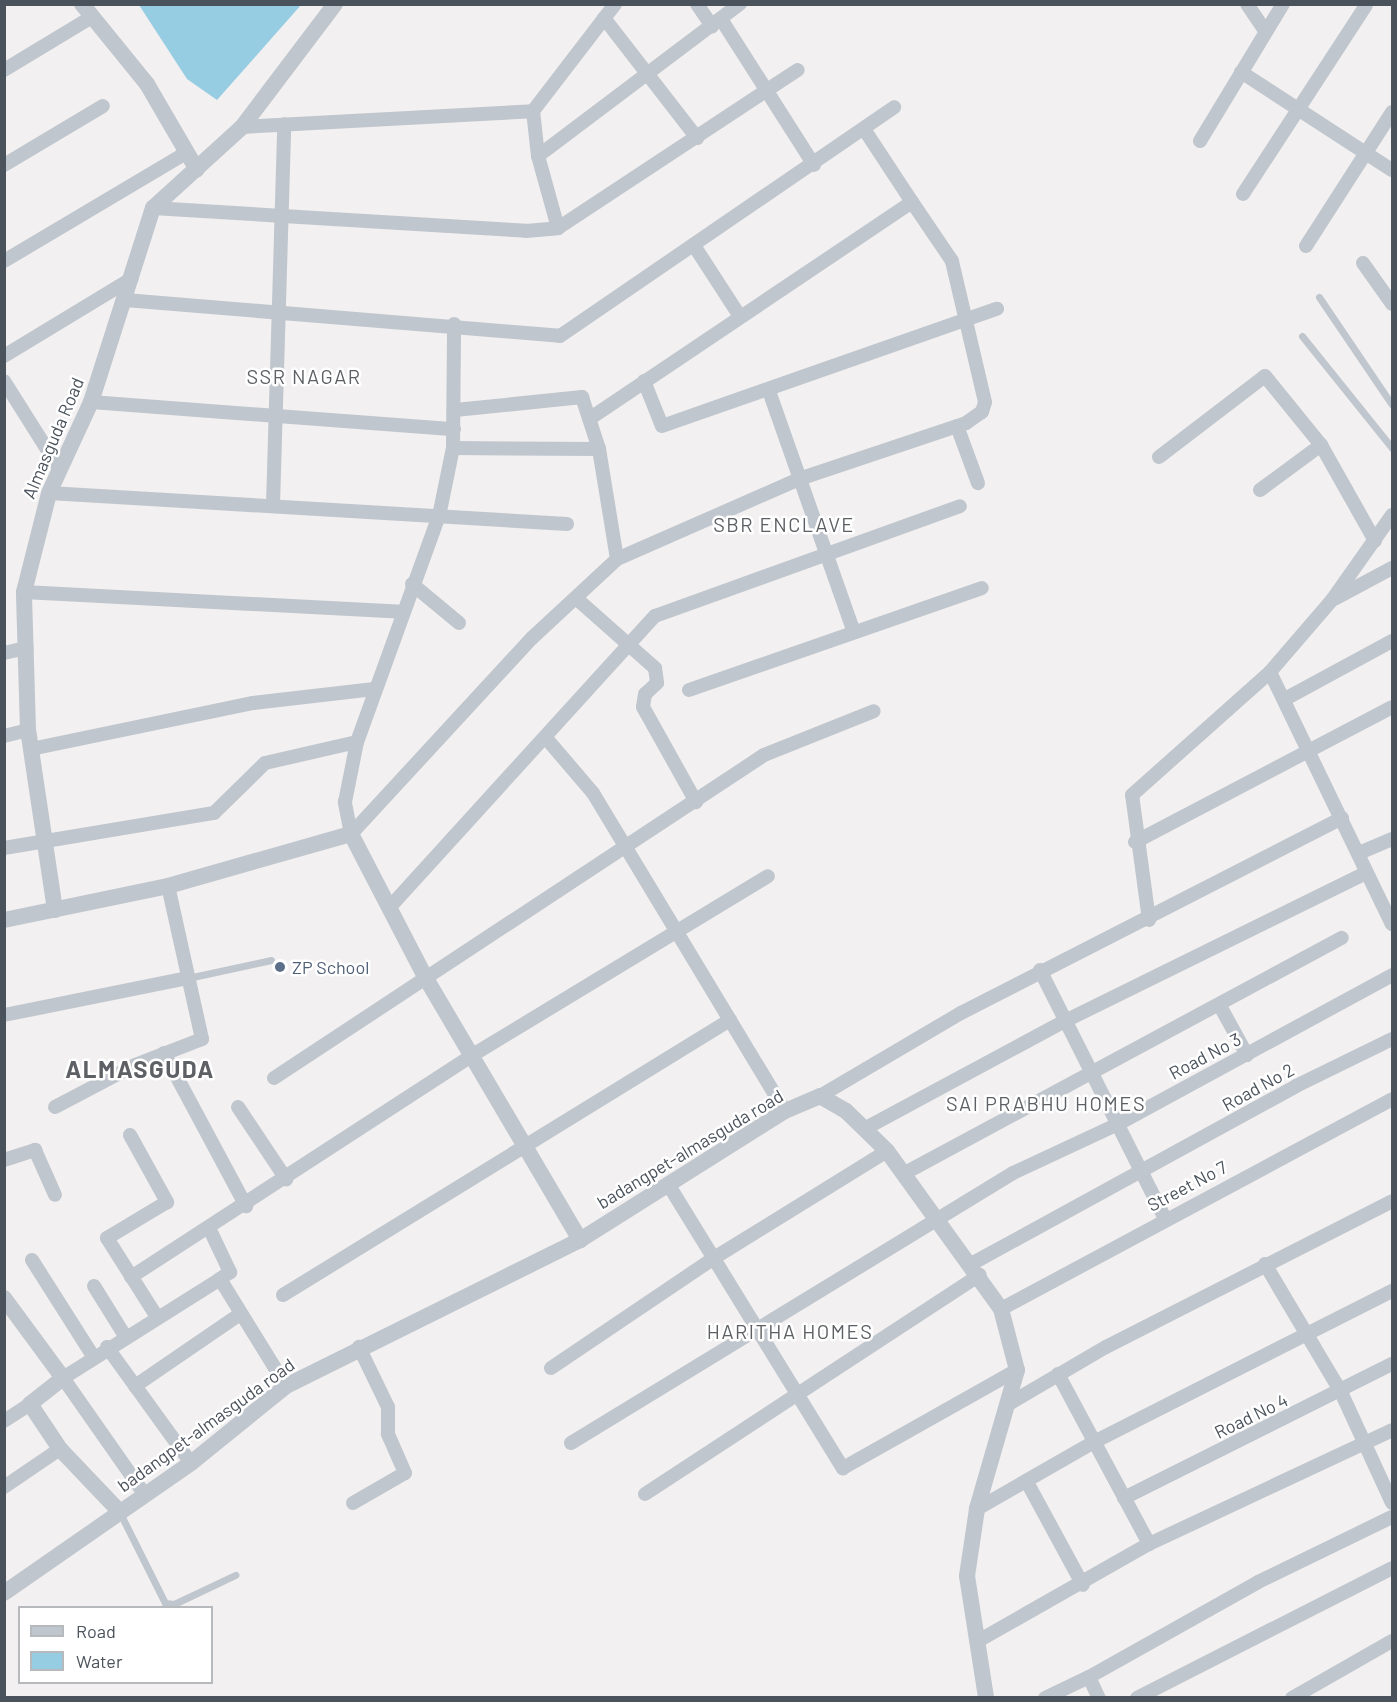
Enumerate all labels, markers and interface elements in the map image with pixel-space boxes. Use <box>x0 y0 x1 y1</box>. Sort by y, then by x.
district label: SSR NAGAR <box>246 364 362 388</box>
street label: Almasguda Road <box>18 374 88 502</box>
district label: SBR ENCLAVE <box>713 512 855 536</box>
place label: ZP School <box>292 956 369 978</box>
marker: ZP School <box>273 960 287 974</box>
street label: Road No 3 <box>1165 1028 1245 1084</box>
district label: ALMASGUDA <box>65 1055 215 1083</box>
street label: Road No 2 <box>1218 1058 1298 1116</box>
street label: badangpet-almasguda road <box>593 1085 787 1213</box>
district label: SAI PRABHU HOMES <box>946 1091 1146 1115</box>
street label: Street No 7 <box>1144 1156 1230 1216</box>
district label: HARITHA HOMES <box>707 1319 873 1343</box>
street label: badangpet-almasguda road <box>113 1354 299 1496</box>
street label: Road No 4 <box>1211 1389 1291 1443</box>
legend <box>18 1606 213 1684</box>
text: Road <box>76 1620 116 1642</box>
text: Water <box>76 1650 123 1672</box>

